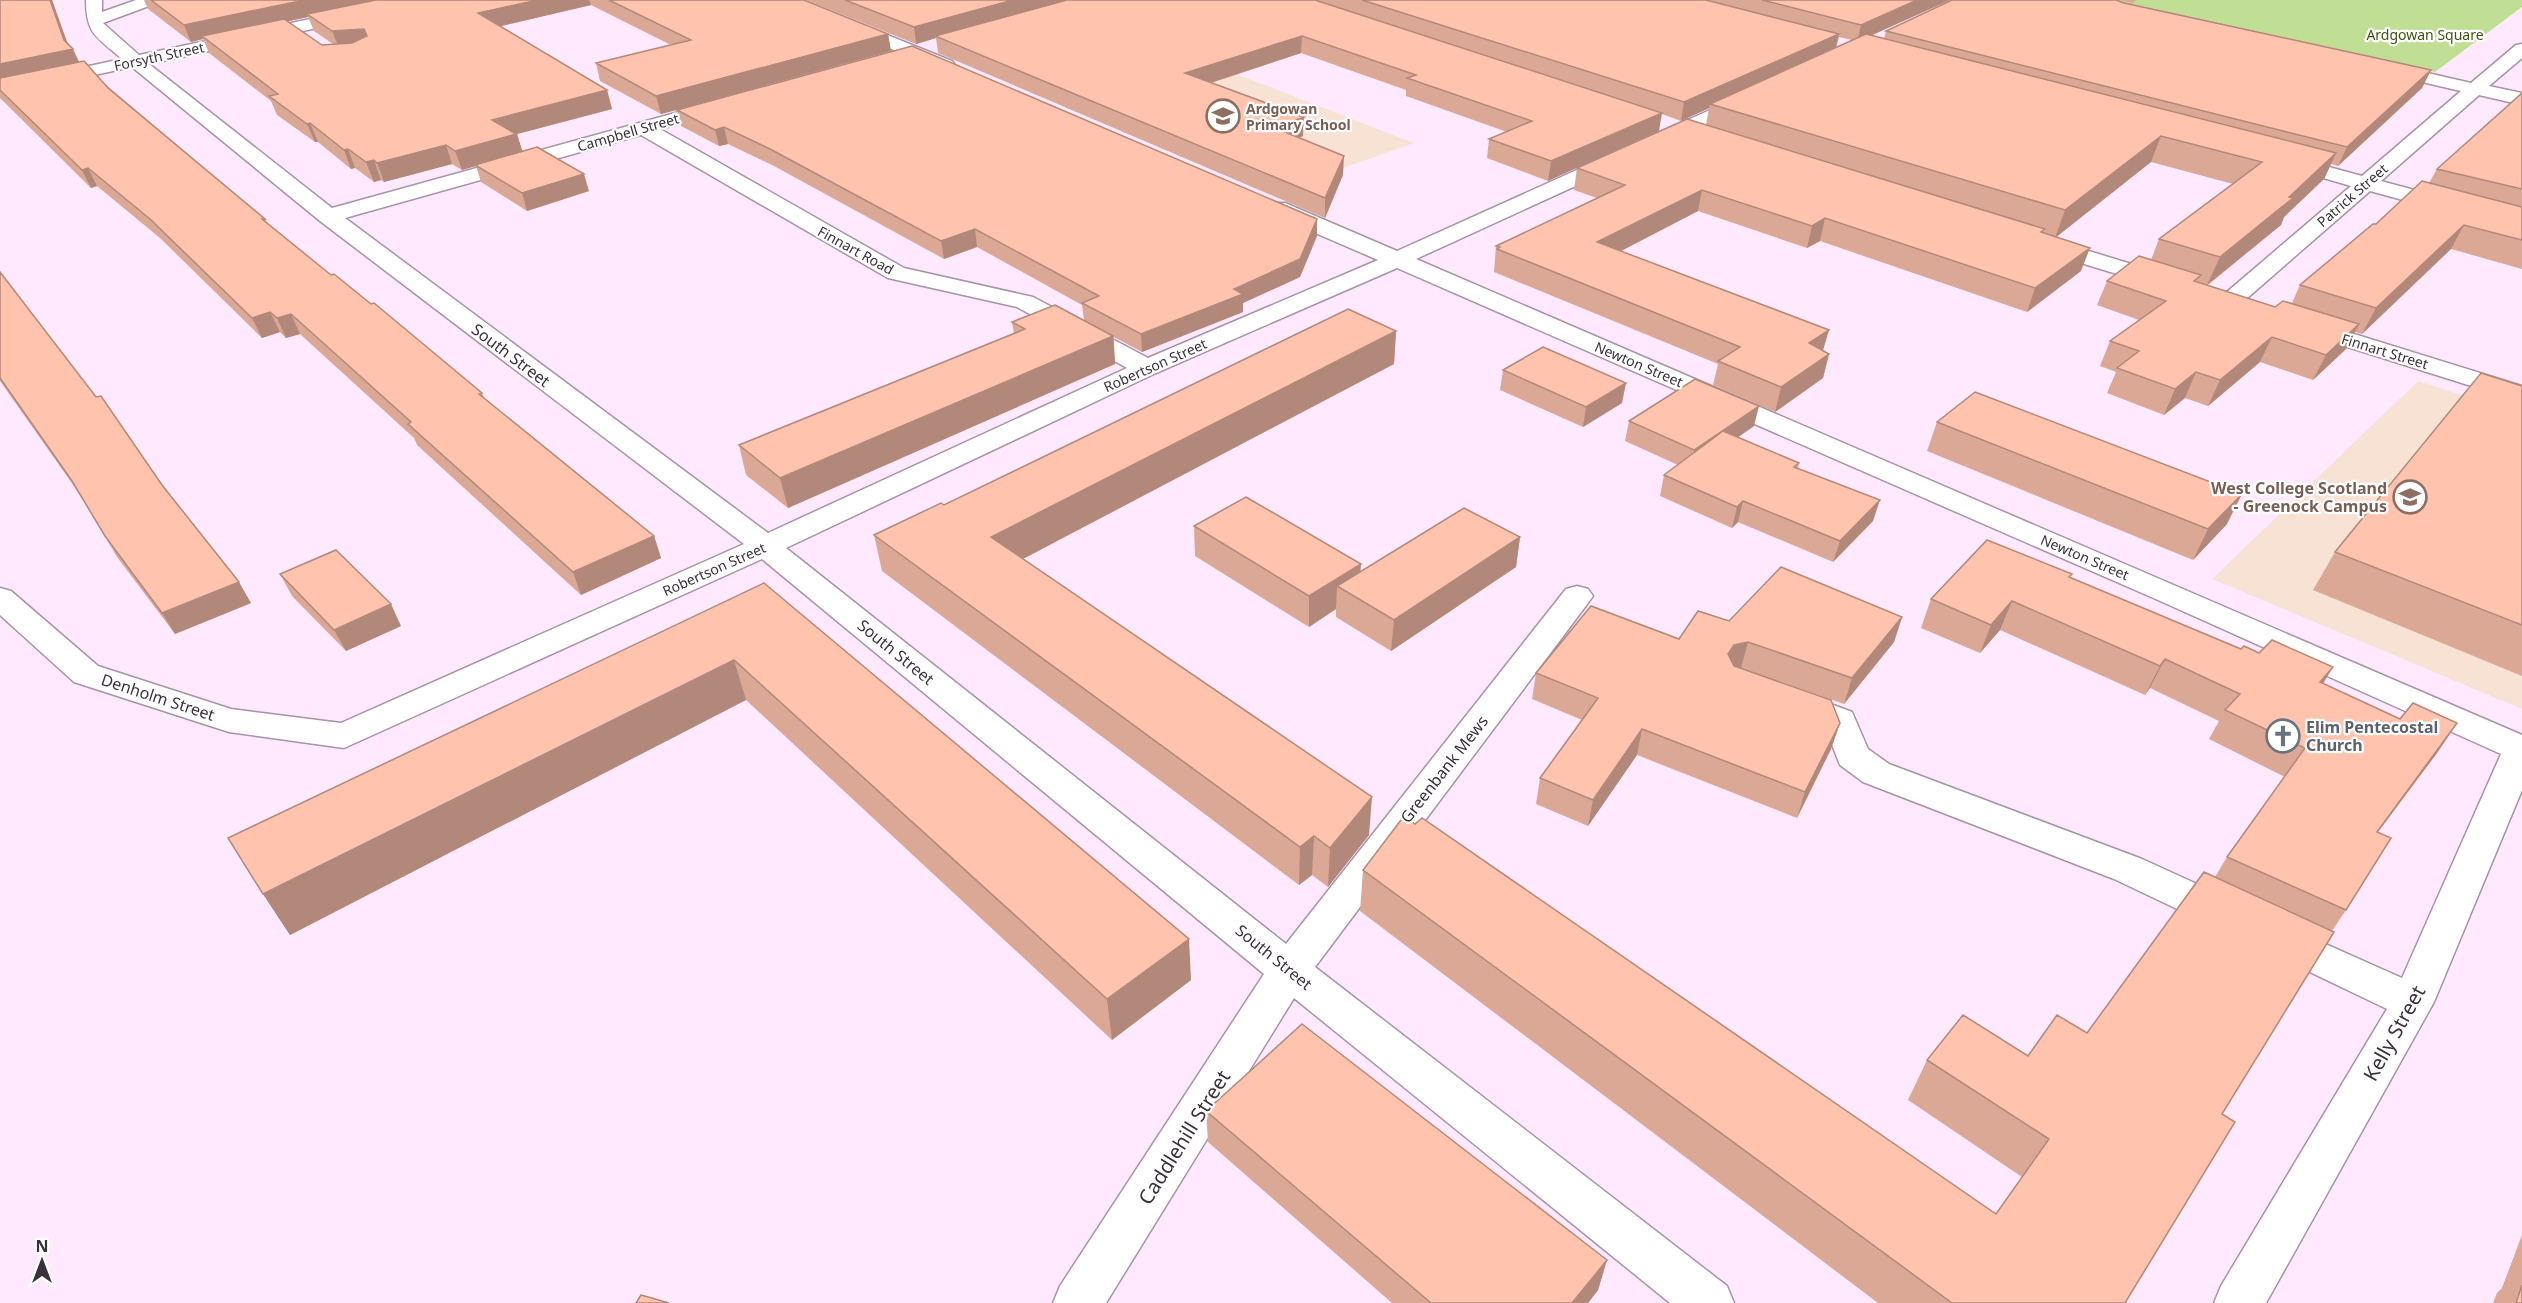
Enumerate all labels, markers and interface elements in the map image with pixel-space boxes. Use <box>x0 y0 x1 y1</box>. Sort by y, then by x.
park label: Ardgowan Square <box>2366 25 2484 44</box>
street label: Forsyth Street <box>112 37 206 75</box>
school or university icon: Ardgowan Primary School <box>1205 98 1241 134</box>
place label: Ardgowan Primary School <box>1246 99 1351 134</box>
street label: Campbell Street <box>575 108 681 156</box>
street label: Patrick Street <box>2313 159 2391 231</box>
street label: Finnart Road <box>815 221 897 279</box>
street label: South Street <box>467 318 555 392</box>
street label: Finnart Street <box>2339 329 2431 373</box>
street label: Robertson Street <box>1100 334 1210 396</box>
street label: Newton Street <box>1592 337 1686 391</box>
place label: West College Scotland - Greenock Campus <box>2211 477 2387 517</box>
school or university icon: West College Scotland - Greenock Campus <box>2392 479 2428 515</box>
street label: Newton Street <box>2038 530 2132 584</box>
street label: Robertson Street <box>659 538 769 600</box>
street label: South Street <box>853 614 939 690</box>
street label: Denholm Street <box>98 668 218 726</box>
street label: Greenbank Mews <box>1395 711 1493 827</box>
place label: Elim Pentecostal Church <box>2306 716 2438 756</box>
church icon: Elim Pentecostal Church <box>2265 718 2301 754</box>
street label: South Street <box>1231 919 1317 995</box>
street label: Kelly Street <box>2357 980 2431 1086</box>
street label: Caddlehill Street <box>1132 1065 1236 1209</box>
north arrow <box>12 1231 72 1291</box>
text: N <box>35 1235 49 1257</box>

